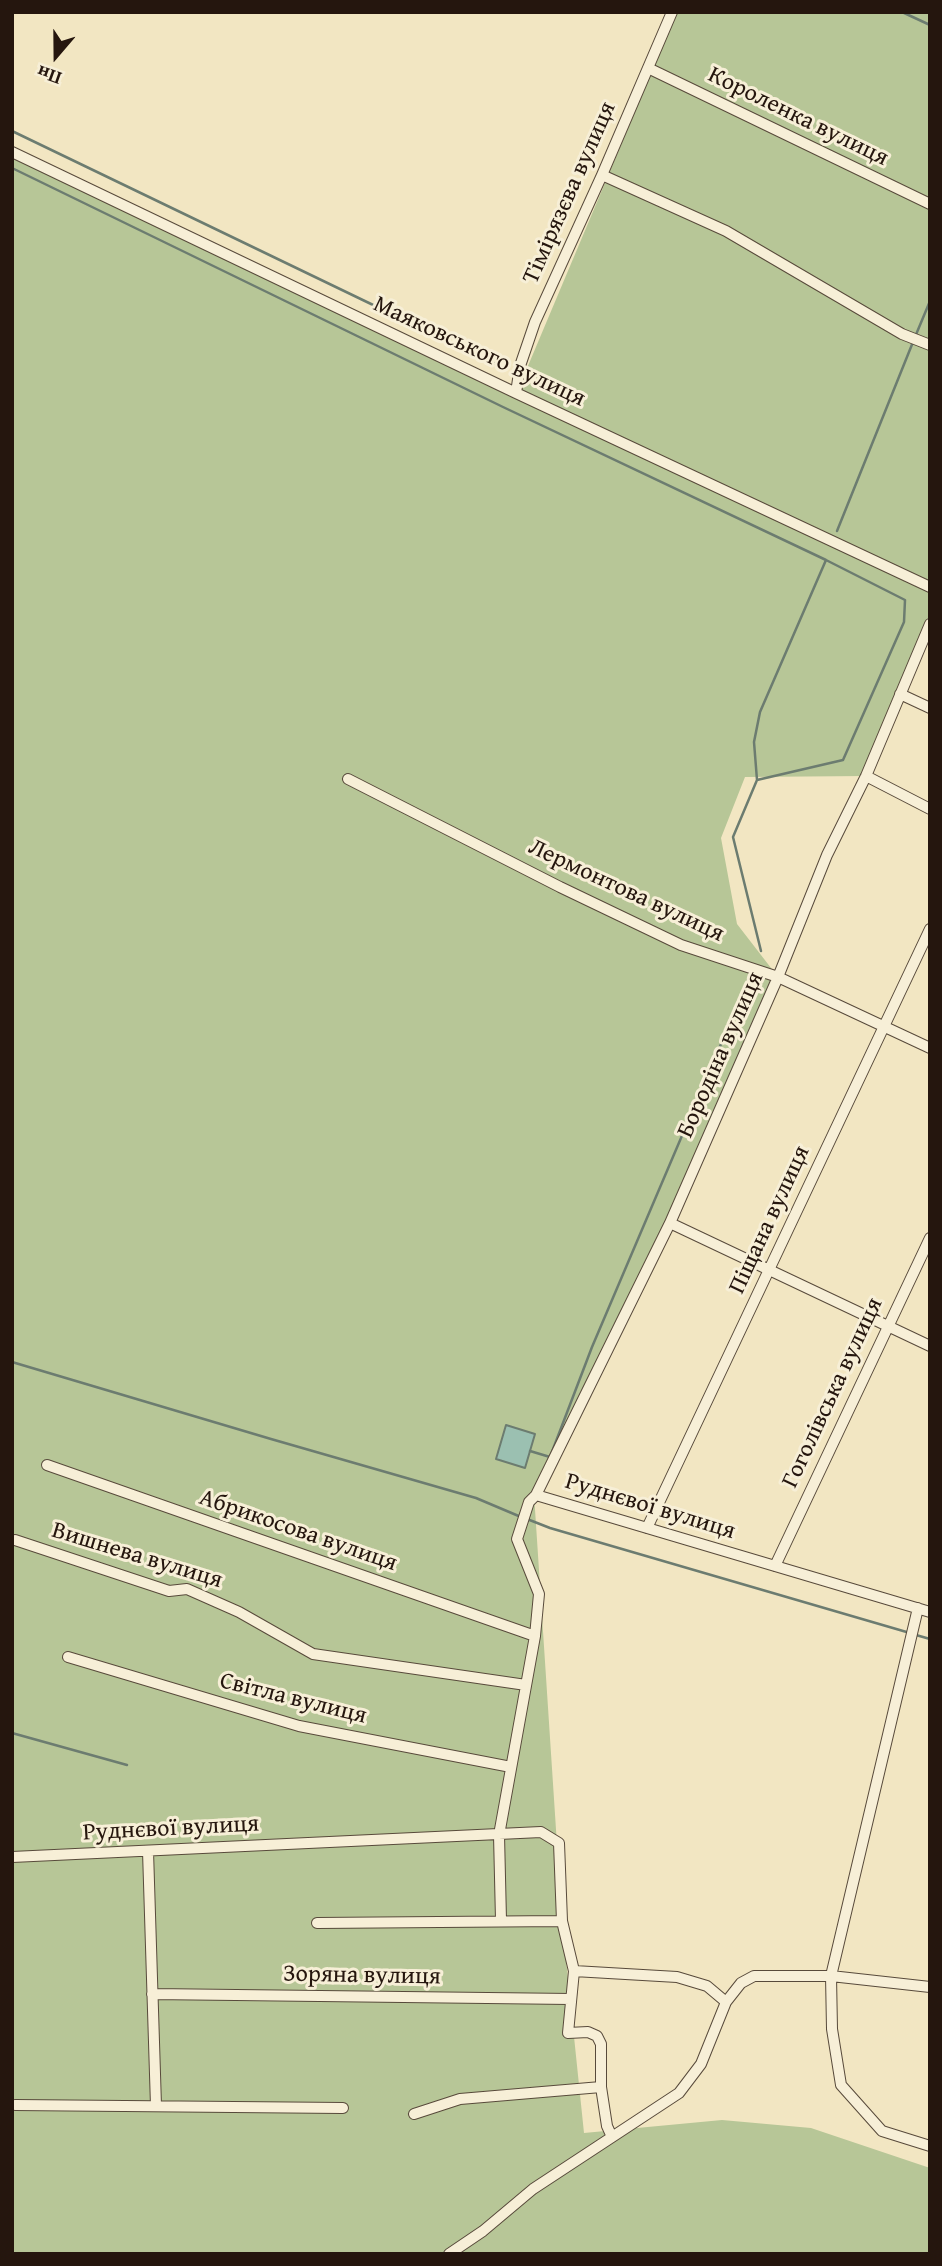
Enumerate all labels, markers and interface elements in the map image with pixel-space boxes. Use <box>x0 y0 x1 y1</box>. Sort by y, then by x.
north arrow <box>21 21 91 91</box>
text: Пн <box>33 58 65 93</box>
street label: Короленка вулиця <box>703 61 893 173</box>
street label: Тімірязєва вулиця <box>517 98 623 288</box>
street label: Маяковського вулиця <box>368 290 590 414</box>
street label: Лермонтова вулиця <box>524 833 728 949</box>
street label: Бородіна вулиця <box>672 968 770 1142</box>
street label: Піщана вулиця <box>723 1141 817 1299</box>
street label: Гоголівська вулиця <box>776 1293 890 1493</box>
street label: Руднєвої вулиця <box>561 1467 739 1547</box>
street label: Абрикосова вулиця <box>195 1484 401 1578</box>
street label: Вишнева вулиця <box>48 1516 226 1596</box>
street label: Світла вулиця <box>217 1667 369 1731</box>
street label: Руднєвої вулиця <box>82 1810 260 1848</box>
street label: Зоряна вулиця <box>283 1960 441 1992</box>

